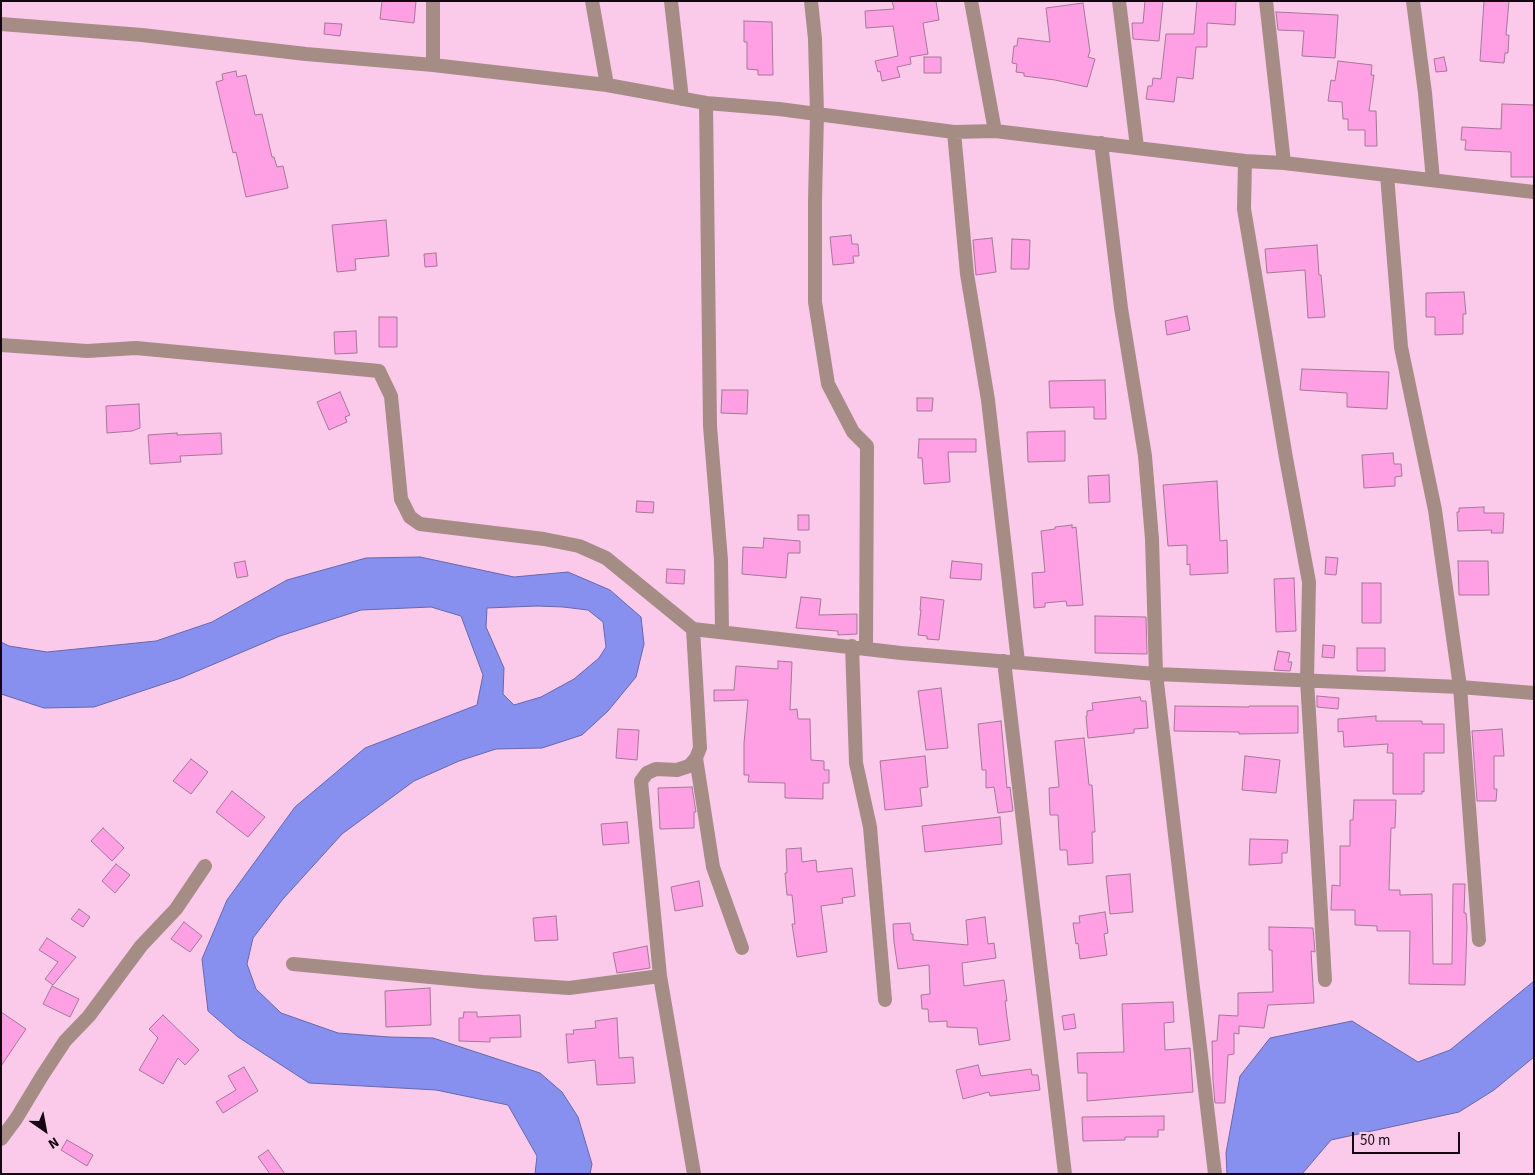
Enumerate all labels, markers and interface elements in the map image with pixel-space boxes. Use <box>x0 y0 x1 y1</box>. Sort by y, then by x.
north arrow <box>20 1105 70 1155</box>
scale bar <box>1355 1122 1462 1154</box>
text: 50 m <box>1360 1130 1390 1151</box>
text: N <box>44 1132 63 1154</box>

